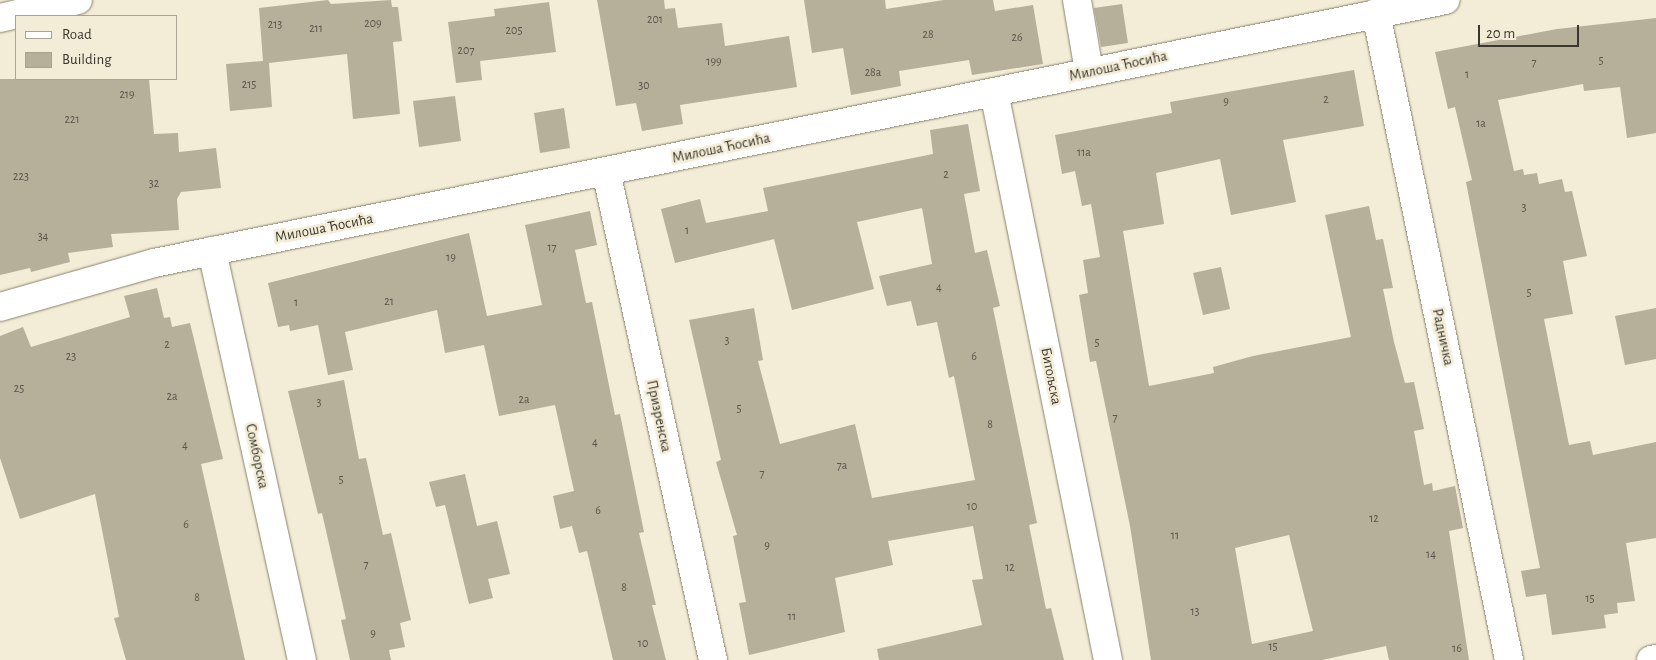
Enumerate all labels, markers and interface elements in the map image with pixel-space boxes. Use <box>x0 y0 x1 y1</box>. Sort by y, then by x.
house number: 201 <box>647 13 663 27</box>
legend <box>15 15 178 80</box>
scale bar <box>1481 15 1582 47</box>
house number: 209 <box>364 17 382 31</box>
house number: 213 <box>268 18 282 32</box>
house number: 211 <box>309 22 323 36</box>
house number: 205 <box>506 24 522 38</box>
text: 20 m <box>1486 26 1515 41</box>
text: Road <box>62 27 92 42</box>
house number: 28 <box>922 28 934 42</box>
house number: 26 <box>1011 31 1023 45</box>
house number: 207 <box>458 44 474 58</box>
street label: Милоша Ћосића <box>1067 47 1169 85</box>
text: Building <box>62 52 112 67</box>
house number: 5 <box>1598 54 1604 68</box>
house number: 199 <box>706 55 722 69</box>
house number: 7 <box>1531 56 1537 70</box>
house number: 28a <box>865 66 881 80</box>
house number: 1 <box>1465 68 1469 82</box>
house number: 215 <box>242 78 256 92</box>
house number: 30 <box>638 79 650 93</box>
house number: 219 <box>119 88 135 102</box>
house number: 2 <box>1323 93 1329 107</box>
house number: 9 <box>1223 95 1229 109</box>
house number: 221 <box>64 113 80 127</box>
house number: 1a <box>1476 117 1486 131</box>
street label: Милоша Ћосића <box>670 129 772 167</box>
house number: 11a <box>1077 146 1091 160</box>
house number: 2 <box>943 168 949 182</box>
house number: 223 <box>13 170 29 184</box>
house number: 32 <box>149 177 159 191</box>
house number: 3 <box>1522 201 1526 215</box>
street label: Милоша Ћосића <box>273 210 375 246</box>
house number: 1 <box>685 224 689 238</box>
house number: 34 <box>38 230 48 244</box>
house number: 17 <box>547 241 557 255</box>
house number: 19 <box>446 251 456 265</box>
house number: 4 <box>936 281 942 295</box>
house number: 5 <box>1526 286 1532 300</box>
house number: 21 <box>384 295 394 309</box>
house number: 1 <box>294 296 298 310</box>
street label: Радничка <box>1428 307 1458 367</box>
house number: 3 <box>725 334 729 348</box>
house number: 5 <box>1094 336 1100 350</box>
house number: 2 <box>164 338 170 352</box>
street label: Битољска <box>1037 346 1065 406</box>
house number: 23 <box>66 350 76 364</box>
house number: 6 <box>971 350 977 364</box>
street label: Призренска <box>643 378 675 454</box>
house number: 25 <box>14 382 24 396</box>
house number: 2a <box>166 390 178 404</box>
house number: 2a <box>518 393 530 407</box>
house number: 3 <box>317 396 321 410</box>
house number: 5 <box>736 402 742 416</box>
house number: 7 <box>1112 411 1118 425</box>
house number: 8 <box>987 418 993 432</box>
street label: Сомборска <box>241 422 273 490</box>
house number: 4 <box>592 436 598 450</box>
house number: 4 <box>182 439 188 453</box>
house number: 7a <box>837 459 847 473</box>
house number: 7 <box>759 467 765 481</box>
house number: 5 <box>338 473 344 487</box>
house number: 10 <box>967 500 977 514</box>
house number: 6 <box>595 504 601 518</box>
house number: 12 <box>1369 512 1379 526</box>
house number: 6 <box>183 518 189 532</box>
house number: 11 <box>1171 529 1179 543</box>
house number: 9 <box>764 539 770 553</box>
house number: 14 <box>1426 548 1436 562</box>
house number: 7 <box>363 558 369 572</box>
house number: 12 <box>1005 561 1015 575</box>
house number: 8 <box>621 581 627 595</box>
house number: 8 <box>194 591 200 605</box>
house number: 15 <box>1585 592 1595 606</box>
house number: 13 <box>1190 605 1200 619</box>
house number: 11 <box>788 610 796 624</box>
house number: 9 <box>370 627 376 641</box>
house number: 10 <box>638 637 648 651</box>
house number: 15 <box>1268 640 1278 654</box>
house number: 16 <box>1452 642 1462 656</box>

